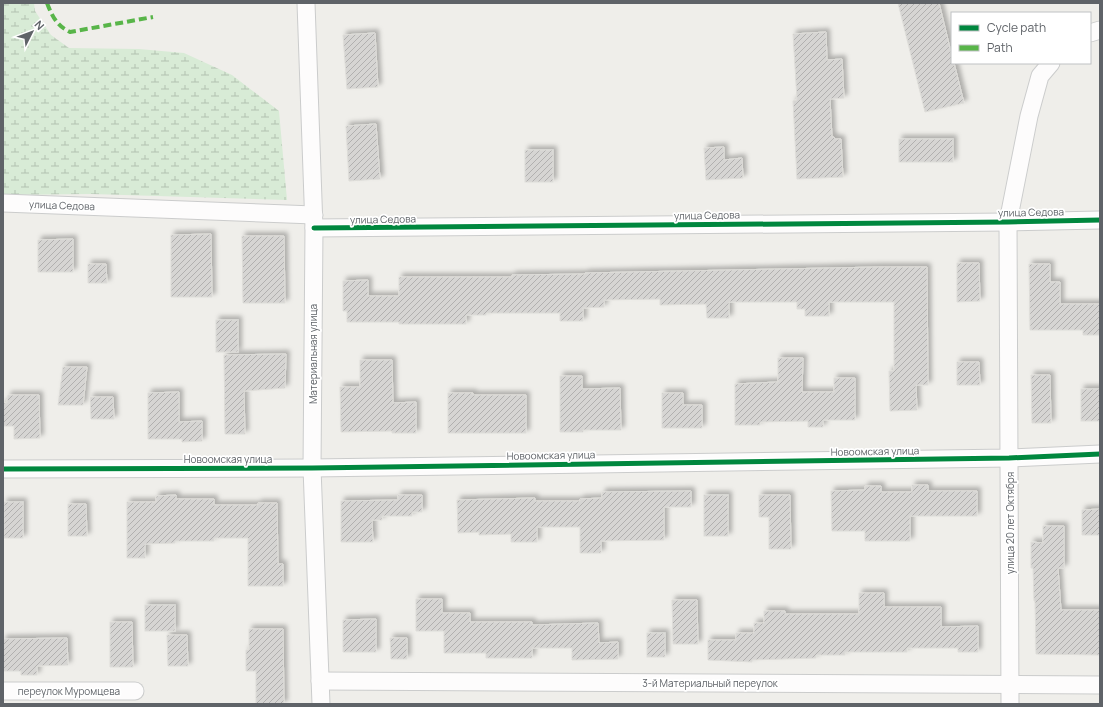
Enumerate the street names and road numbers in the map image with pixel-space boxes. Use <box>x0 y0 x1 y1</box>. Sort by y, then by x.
street label: улица Седова <box>29 197 95 213</box>
street label: улица Седова <box>998 204 1064 220</box>
street label: улица Седова <box>674 207 740 223</box>
street label: улица Седова <box>350 211 416 227</box>
street label: Материальная улица <box>306 304 320 404</box>
street label: Новоомская улица <box>831 443 919 459</box>
street label: Новоомская улица <box>507 447 595 463</box>
street label: Новоомская улица <box>184 452 272 466</box>
street label: улица 20 лет Октября <box>1003 472 1017 574</box>
street label: 3-й Материальный переулок <box>642 676 779 690</box>
street label: переулок Муромцева <box>18 684 120 698</box>

